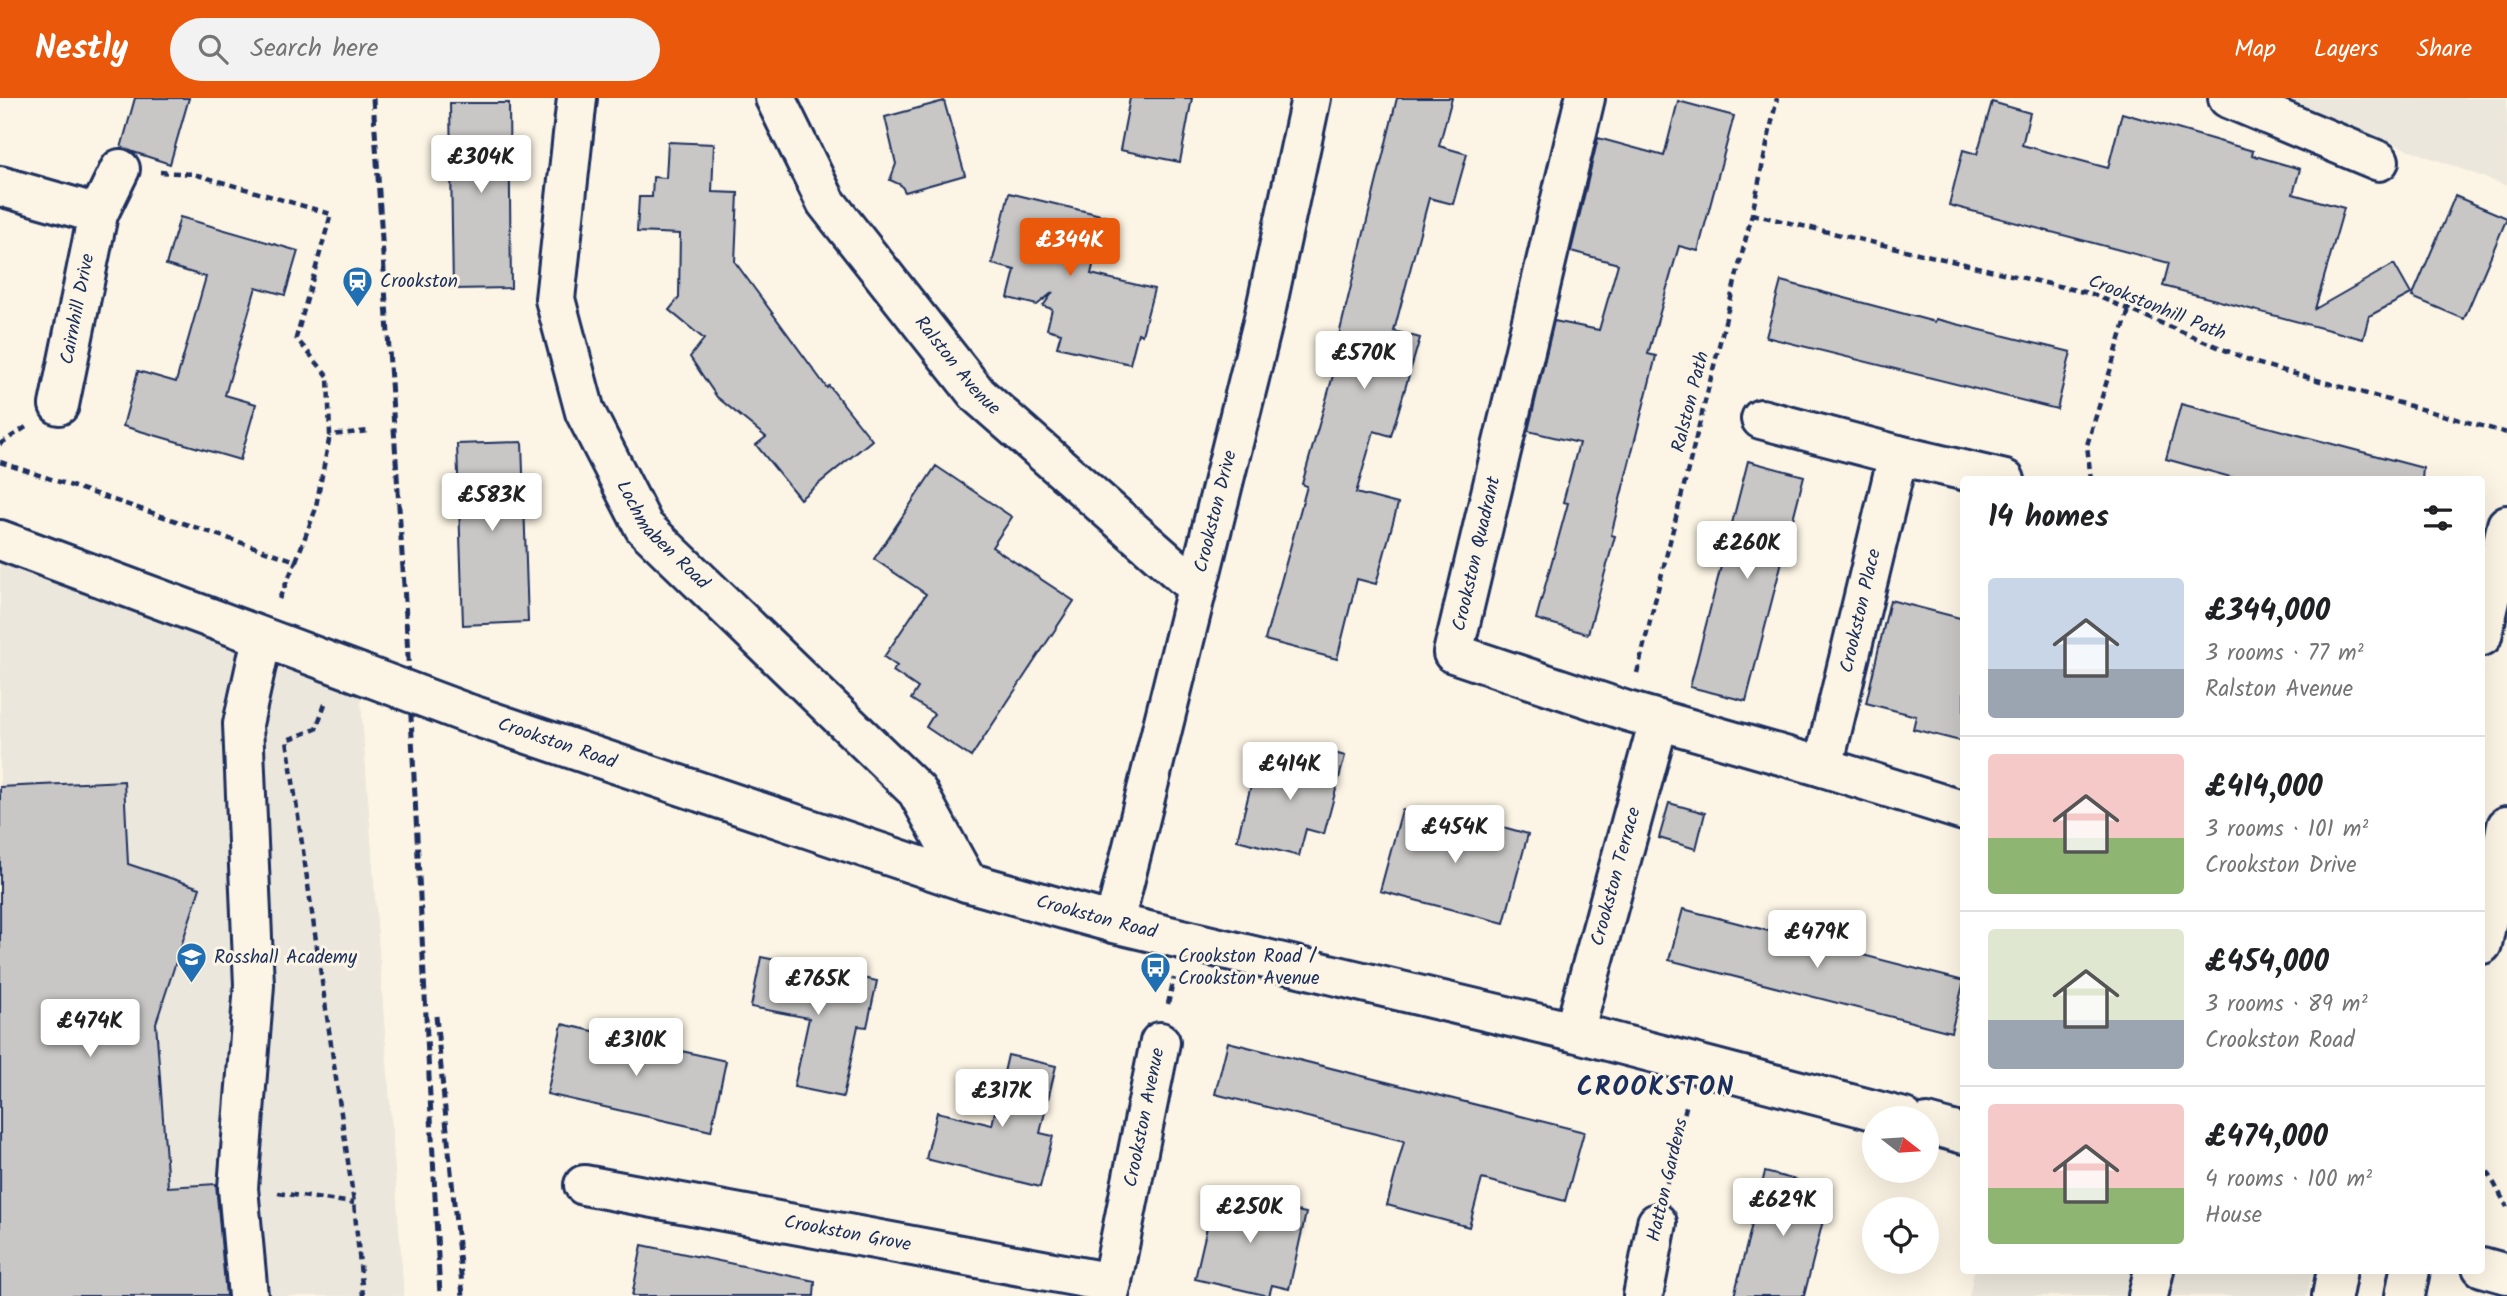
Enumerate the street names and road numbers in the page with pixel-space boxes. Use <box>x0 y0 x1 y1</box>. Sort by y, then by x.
street label: Cairnhill Drive <box>53 250 104 367</box>
street label: Crookstonhill Path <box>2084 267 2230 349</box>
street label: Ralston Avenue <box>906 310 1008 424</box>
street label: Ralston Path <box>1664 348 1718 456</box>
street label: Crookston Drive <box>1186 447 1246 576</box>
street label: Crookston Quadrant <box>1445 473 1510 634</box>
street label: Lochmaben Road <box>608 475 716 598</box>
street label: Crookston Place <box>1832 546 1890 676</box>
street label: Crookston Road <box>494 710 621 778</box>
street label: Crookston Terrace <box>1583 803 1650 950</box>
street label: Crookston Road <box>1033 887 1160 948</box>
street label: Crookston Avenue <box>1116 1045 1174 1190</box>
street label: Hatton Gardens <box>1639 1115 1697 1245</box>
street label: Crookston Grove <box>781 1207 914 1260</box>

